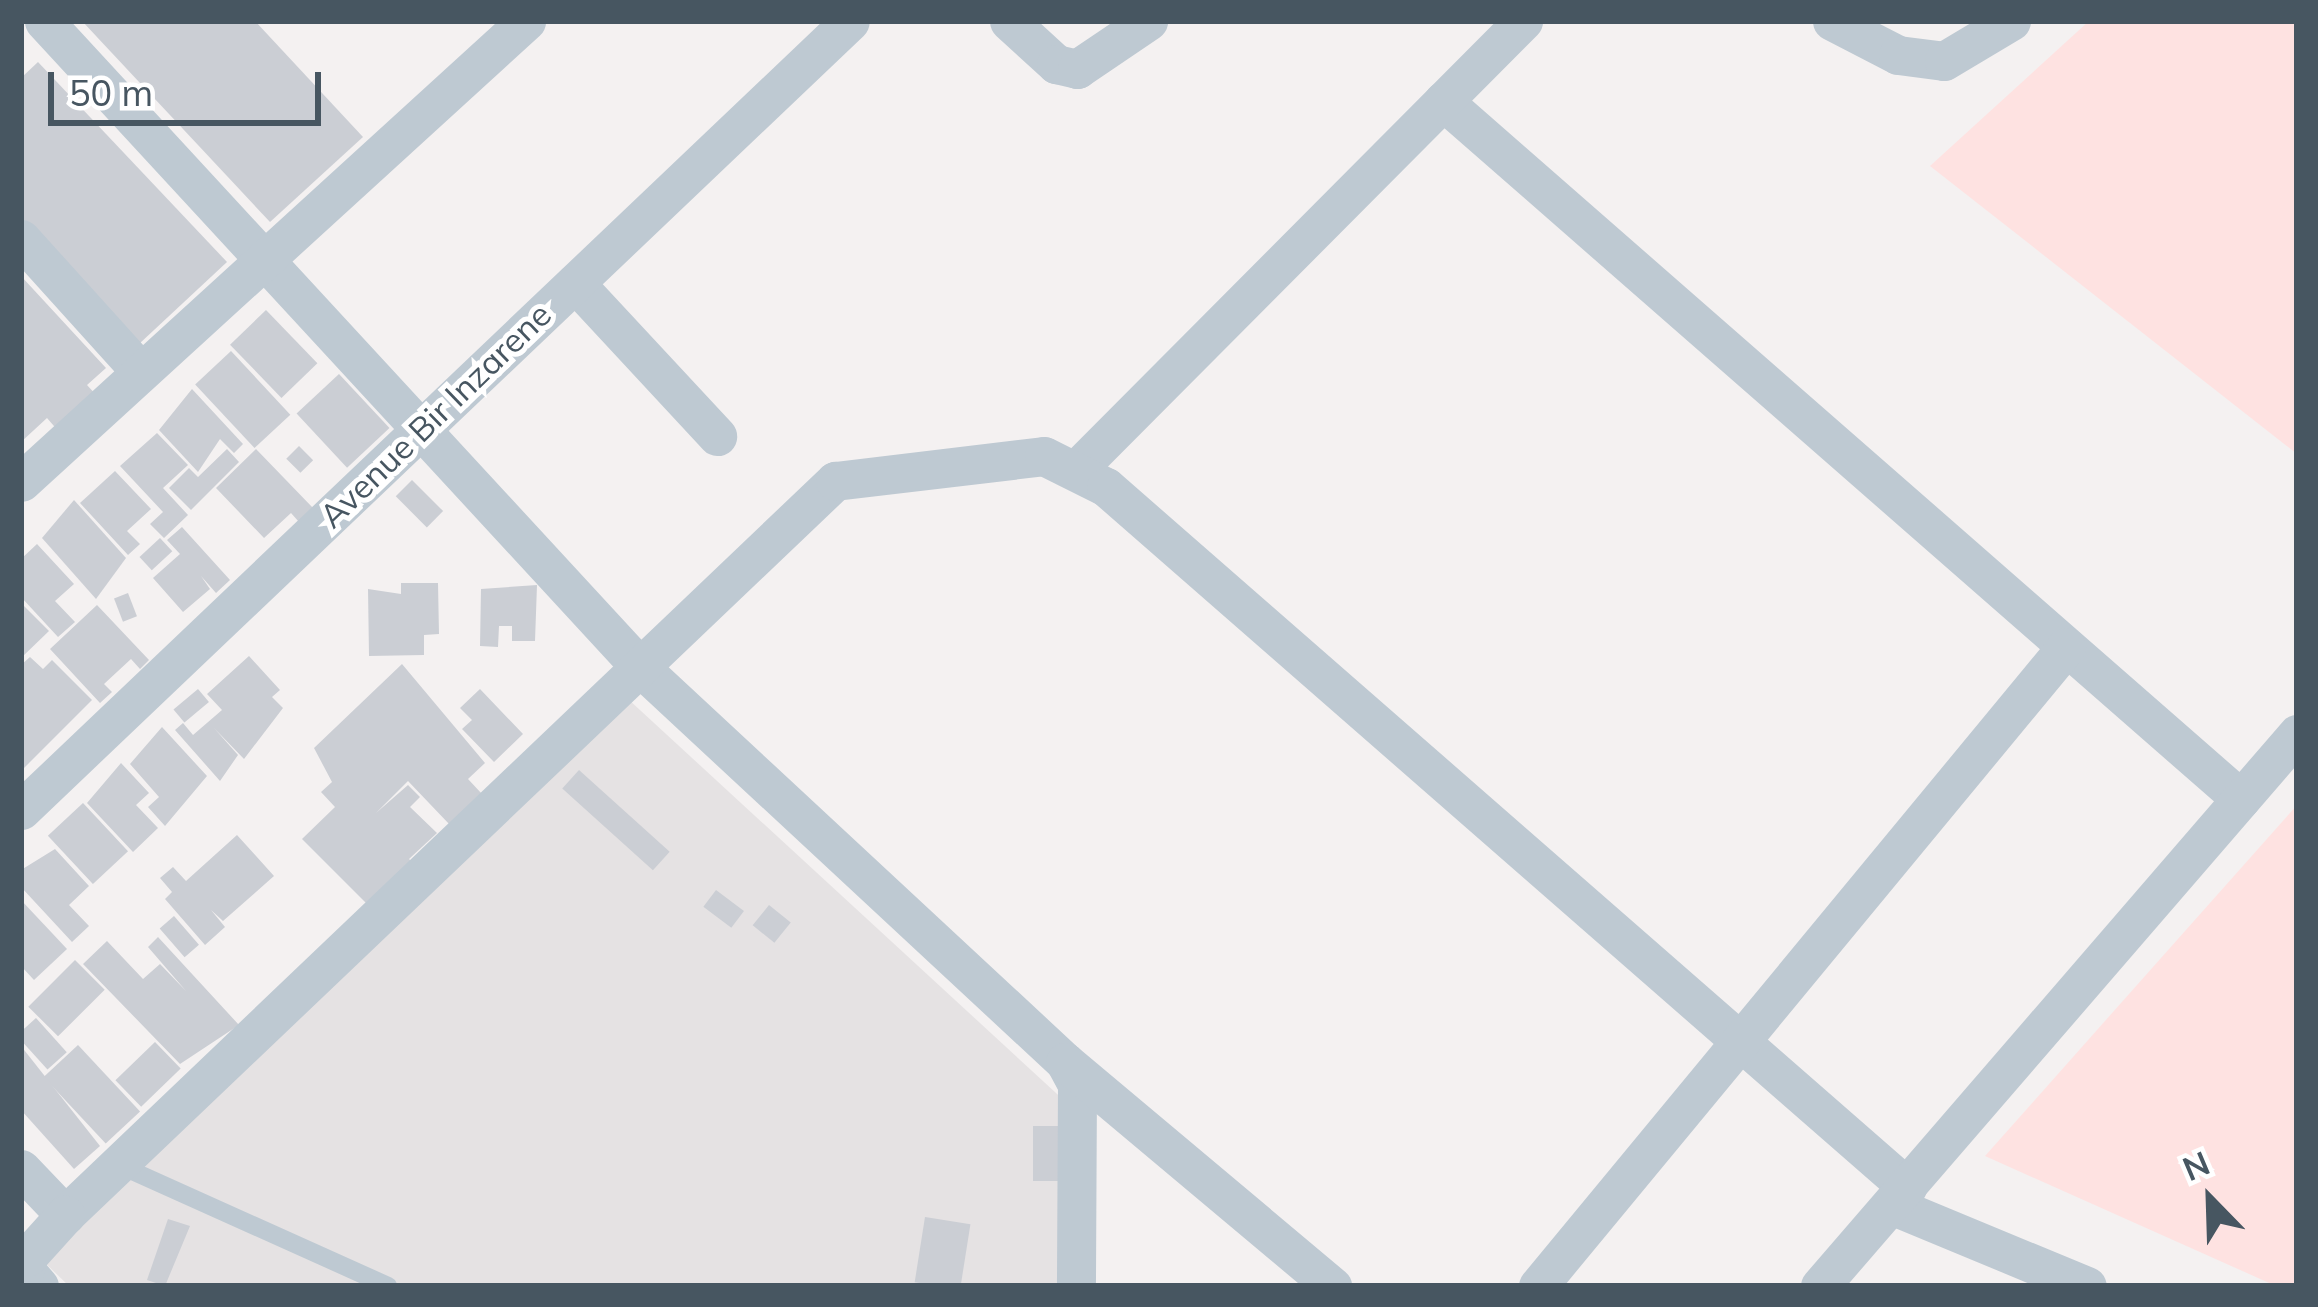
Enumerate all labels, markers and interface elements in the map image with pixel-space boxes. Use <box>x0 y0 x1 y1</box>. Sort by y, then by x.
scale bar <box>54 48 327 122</box>
text: 50 m <box>69 70 153 115</box>
street label: Avenue Bir Inzarene <box>311 294 559 536</box>
north arrow <box>2150 1139 2270 1259</box>
text: N <box>2176 1142 2215 1189</box>

